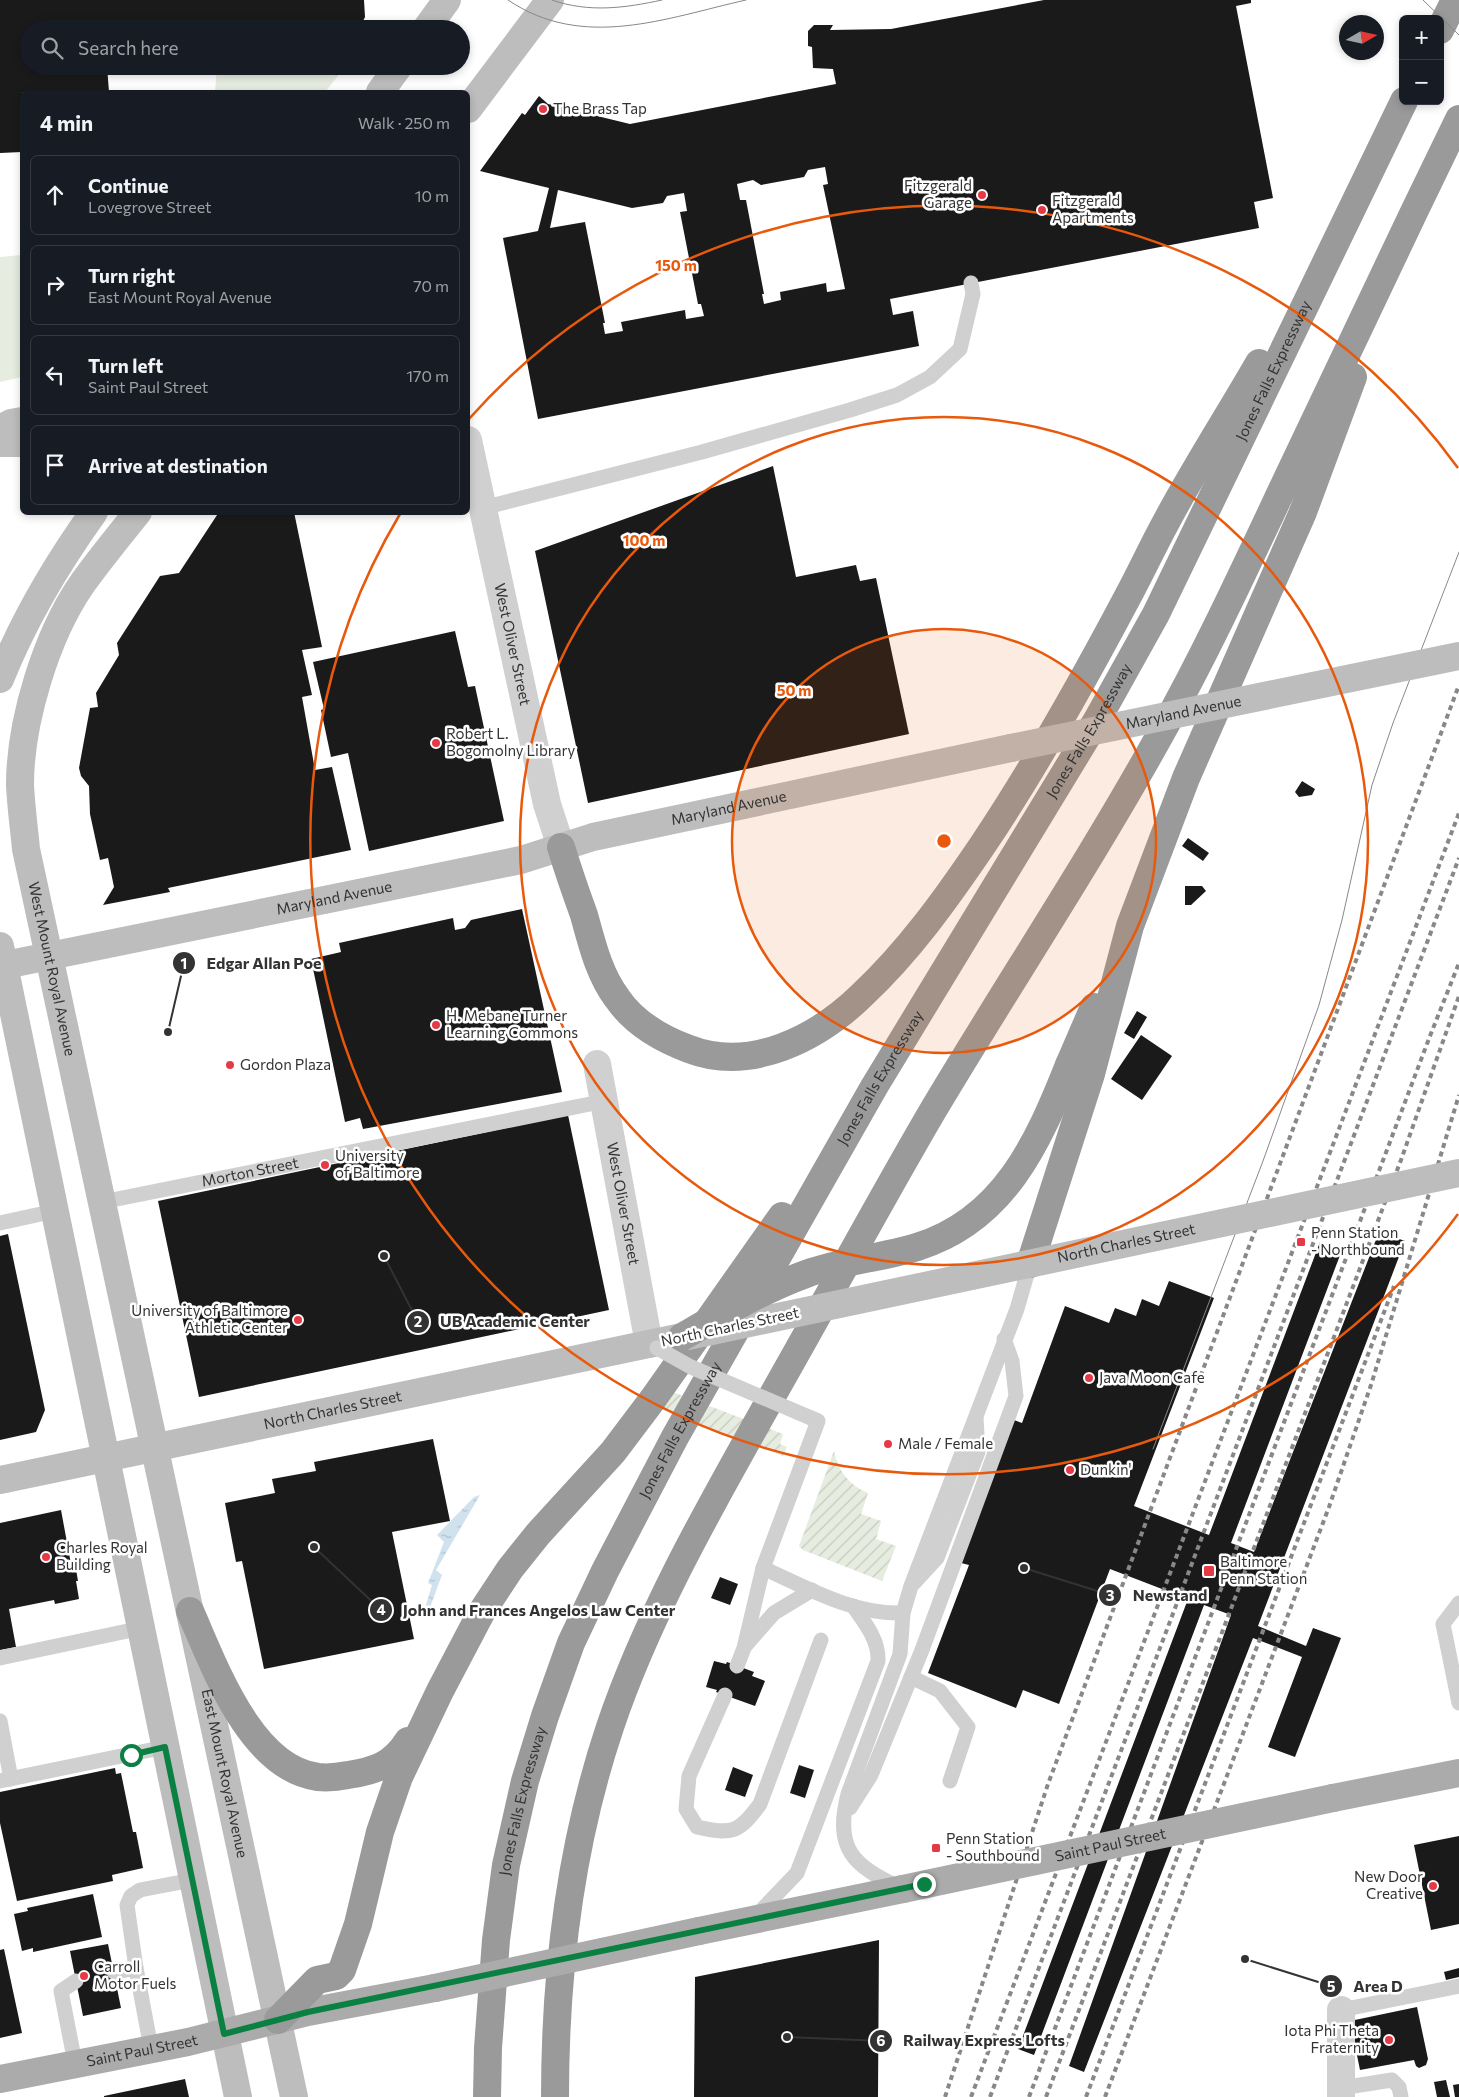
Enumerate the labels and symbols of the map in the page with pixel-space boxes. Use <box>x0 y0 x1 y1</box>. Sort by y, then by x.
north arrow <box>1339 15 1384 60</box>
place label: The Brass Tap <box>553 99 647 117</box>
marker: The Brass Tap <box>537 103 549 115</box>
place label: Fitzgerald Garage <box>904 176 972 211</box>
marker: Fitzgerald Garage <box>976 189 988 201</box>
place label: Fitzgerald Apartments <box>1052 191 1134 226</box>
marker: Fitzgerald Apartments <box>1036 204 1048 216</box>
text: 150 m <box>655 256 697 274</box>
street label: Jones Falls Expressway <box>1231 297 1314 443</box>
text: 100 m <box>623 531 665 549</box>
street label: West Oliver Street <box>491 581 535 707</box>
street label: Jones Falls Expressway <box>1042 660 1135 801</box>
text: 50 m <box>777 681 811 699</box>
street label: Maryland Avenue <box>1124 691 1243 732</box>
place label: Robert L. Bogomolny Library <box>446 724 576 759</box>
marker: Robert L. Bogomolny Library <box>430 737 442 749</box>
street label: Maryland Avenue <box>669 786 788 828</box>
centre of rings <box>935 832 953 850</box>
street label: Maryland Avenue <box>274 876 394 918</box>
street label: West Mount Royal Avenue <box>25 880 80 1058</box>
callout: Edgar Allan Poe <box>171 948 331 979</box>
text: Edgar Allan Poe <box>207 953 321 972</box>
text: 1 <box>181 954 187 972</box>
place label: H. Mebane Turner Learning Commons <box>446 1006 578 1041</box>
street label: Jones Falls Expressway <box>833 1007 926 1148</box>
marker: H. Mebane Turner Learning Commons <box>430 1019 442 1031</box>
place label: Gordon Plaza <box>240 1055 331 1073</box>
marker: Gordon Plaza <box>224 1059 236 1071</box>
street label: West Oliver Street <box>604 1141 644 1266</box>
place label: University of Baltimore <box>335 1146 420 1181</box>
street label: Morton Street <box>200 1153 300 1190</box>
marker: University of Baltimore <box>319 1159 331 1171</box>
street label: North Charles Street <box>1055 1219 1197 1266</box>
place label: Penn Station - Northbound <box>1311 1223 1405 1258</box>
marker: Penn Station - Northbound <box>1295 1236 1307 1248</box>
place label: University of Baltimore Athletic Center <box>131 1301 288 1336</box>
street label: North Charles Street <box>659 1303 800 1349</box>
callout: UB Academic Center <box>405 1306 600 1337</box>
text: UB Academic Center <box>440 1311 590 1330</box>
text: 2 <box>414 1312 422 1330</box>
marker: University of Baltimore Athletic Center <box>292 1314 304 1326</box>
street label: Jones Falls Expressway <box>635 1358 724 1501</box>
place label: Java Moon Cafe <box>1099 1368 1205 1386</box>
marker: Java Moon Cafe <box>1083 1372 1095 1384</box>
street label: North Charles Street <box>262 1386 403 1432</box>
place label: Male / Female <box>898 1434 993 1452</box>
marker: Male / Female <box>882 1438 894 1450</box>
place label: Dunkin' <box>1080 1460 1132 1478</box>
marker: Dunkin' <box>1064 1464 1076 1476</box>
place label: Charles Royal Building <box>56 1538 148 1573</box>
marker: Charles Royal Building <box>40 1551 52 1563</box>
place label: Baltimore Penn Station <box>1220 1552 1307 1587</box>
marker: Baltimore Penn Station <box>1202 1564 1216 1578</box>
callout: Newstand <box>1097 1580 1217 1611</box>
text: Newstand <box>1133 1585 1207 1604</box>
text: 3 <box>1106 1586 1115 1604</box>
callout: John and Frances Angelos Law Center <box>368 1595 686 1626</box>
text: 4 <box>376 1600 386 1618</box>
text: John and Frances Angelos Law Center <box>403 1600 676 1619</box>
street label: East Mount Royal Avenue <box>199 1687 252 1860</box>
street label: Jones Falls Expressway <box>495 1724 549 1877</box>
route start <box>120 1744 143 1767</box>
street label: Saint Paul Street <box>1053 1824 1167 1865</box>
place label: Penn Station - Southbound <box>946 1829 1040 1864</box>
marker: Penn Station - Southbound <box>930 1842 942 1854</box>
place label: New Door Creative <box>1354 1867 1423 1902</box>
route end <box>913 1873 936 1896</box>
marker: New Door Creative <box>1427 1880 1439 1892</box>
place label: Carroll Motor Fuels <box>94 1957 177 1992</box>
marker: Carroll Motor Fuels <box>78 1970 90 1982</box>
callout: Area D <box>1318 1971 1413 2002</box>
text: Area D <box>1353 1976 1403 1995</box>
text: 5 <box>1327 1977 1336 1995</box>
place label: Iota Phi Theta Fraternity <box>1284 2021 1379 2056</box>
callout: Railway Express Lofts <box>868 2025 1075 2056</box>
street label: Saint Paul Street <box>85 2030 200 2070</box>
text: Railway Express Lofts <box>903 2030 1065 2049</box>
text: 6 <box>876 2031 886 2049</box>
marker: Iota Phi Theta Fraternity <box>1383 2034 1395 2046</box>

